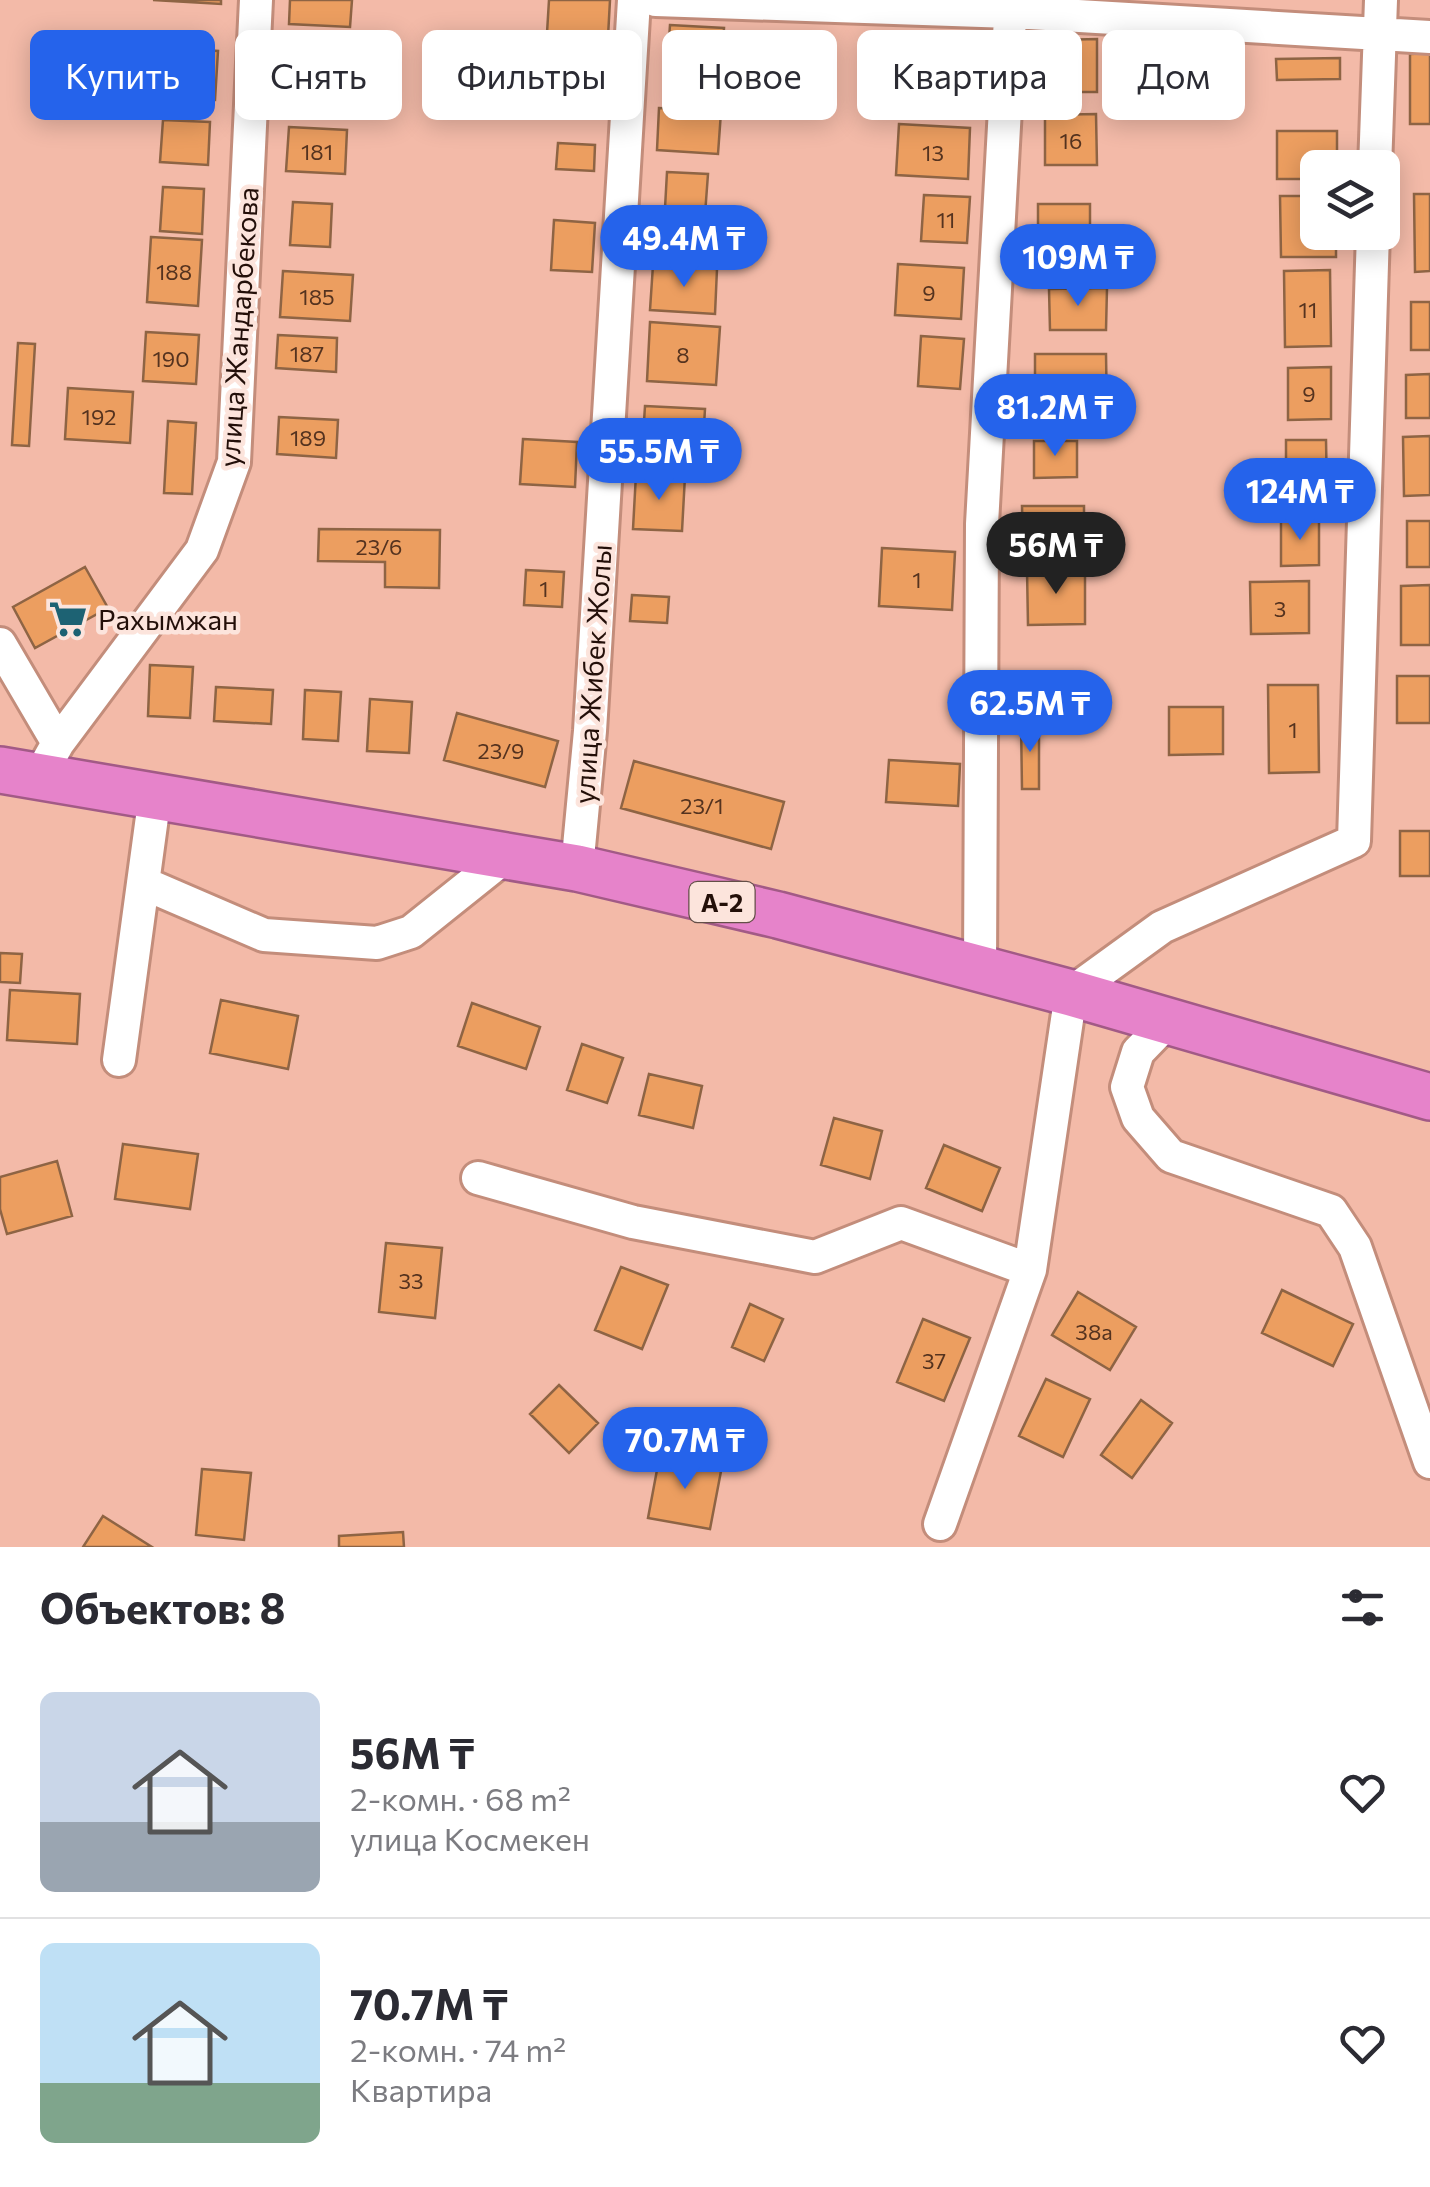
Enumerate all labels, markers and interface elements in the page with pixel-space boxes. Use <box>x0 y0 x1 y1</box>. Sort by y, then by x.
chip: Купить <box>30 30 215 120</box>
chip: Снять <box>235 30 402 120</box>
chip: Фильтры <box>422 30 642 120</box>
chip: Новое <box>662 30 837 120</box>
chip: Квартира <box>857 30 1082 120</box>
chip: Дом <box>1102 30 1245 120</box>
house number: 16 <box>1060 127 1082 154</box>
house number: 181 <box>301 138 333 165</box>
house number: 13 <box>922 139 944 166</box>
map controls <box>1300 150 1400 250</box>
button: layers <box>1300 150 1400 250</box>
street label: улица Жандарбекова <box>211 186 265 468</box>
pin: 49.4M ₸ <box>592 205 776 290</box>
house number: 11 <box>937 206 955 233</box>
text: 49.4M ₸ <box>622 217 746 257</box>
pin: 109M ₸ <box>997 224 1159 309</box>
text: 109M ₸ <box>1022 236 1134 276</box>
house number: 188 <box>156 258 192 285</box>
house number: 9 <box>922 279 936 306</box>
house number: 185 <box>299 283 335 310</box>
house number: 11 <box>1299 296 1317 323</box>
house number: 187 <box>290 340 324 367</box>
house number: 8 <box>676 341 690 368</box>
house number: 190 <box>152 345 190 372</box>
pin: 81.2M ₸ <box>963 374 1147 459</box>
house number: 9 <box>1302 380 1316 407</box>
text: 81.2M ₸ <box>996 386 1114 426</box>
house number: 192 <box>82 403 116 430</box>
pin: 55.5M ₸ <box>567 418 751 503</box>
house number: 189 <box>290 424 326 451</box>
text: 55.5M ₸ <box>599 430 719 470</box>
pin: 124M ₸ <box>1219 458 1381 543</box>
text: 124M ₸ <box>1246 470 1354 510</box>
pin: 56M ₸ <box>986 512 1126 597</box>
text: 56M ₸ <box>1009 524 1103 564</box>
house number: 23/6 <box>356 533 402 560</box>
street label: улица Жибек Жолы <box>566 543 618 805</box>
house number: 1 <box>912 566 922 593</box>
house number: 1 <box>539 575 549 602</box>
house number: 3 <box>1274 595 1286 622</box>
supermarket icon: Рахымжан <box>47 598 89 640</box>
place label: Рахымжан <box>98 602 238 636</box>
pin: 62.5M ₸ <box>938 670 1122 755</box>
text: 62.5M ₸ <box>969 682 1091 722</box>
house number: 1 <box>1288 716 1298 743</box>
house number: 23/9 <box>478 737 524 764</box>
house number: 23/1 <box>680 792 724 819</box>
road number: A-2 <box>690 882 754 922</box>
house number: 33 <box>398 1267 424 1294</box>
house number: 38а <box>1075 1318 1113 1345</box>
house number: 37 <box>922 1347 946 1374</box>
pin: 70.7M ₸ <box>593 1407 777 1492</box>
text: 70.7M ₸ <box>625 1419 745 1459</box>
icon: filters <box>1335 1580 1390 1635</box>
text: Объектов: 8 <box>40 1581 285 1633</box>
text: 56M ₸ <box>350 1726 475 1778</box>
icon: home <box>120 1732 240 1852</box>
icon: heart <box>1335 1765 1390 1820</box>
text: 2-комн. · 68 m² <box>350 1778 571 1818</box>
text: улица Космекен <box>350 1818 590 1858</box>
text: 70.7M ₸ <box>350 1977 508 2029</box>
icon: home <box>120 1983 240 2103</box>
icon: heart <box>1335 2016 1390 2071</box>
text: 2-комн. · 74 m² <box>350 2029 566 2069</box>
text: Квартира <box>350 2069 492 2109</box>

